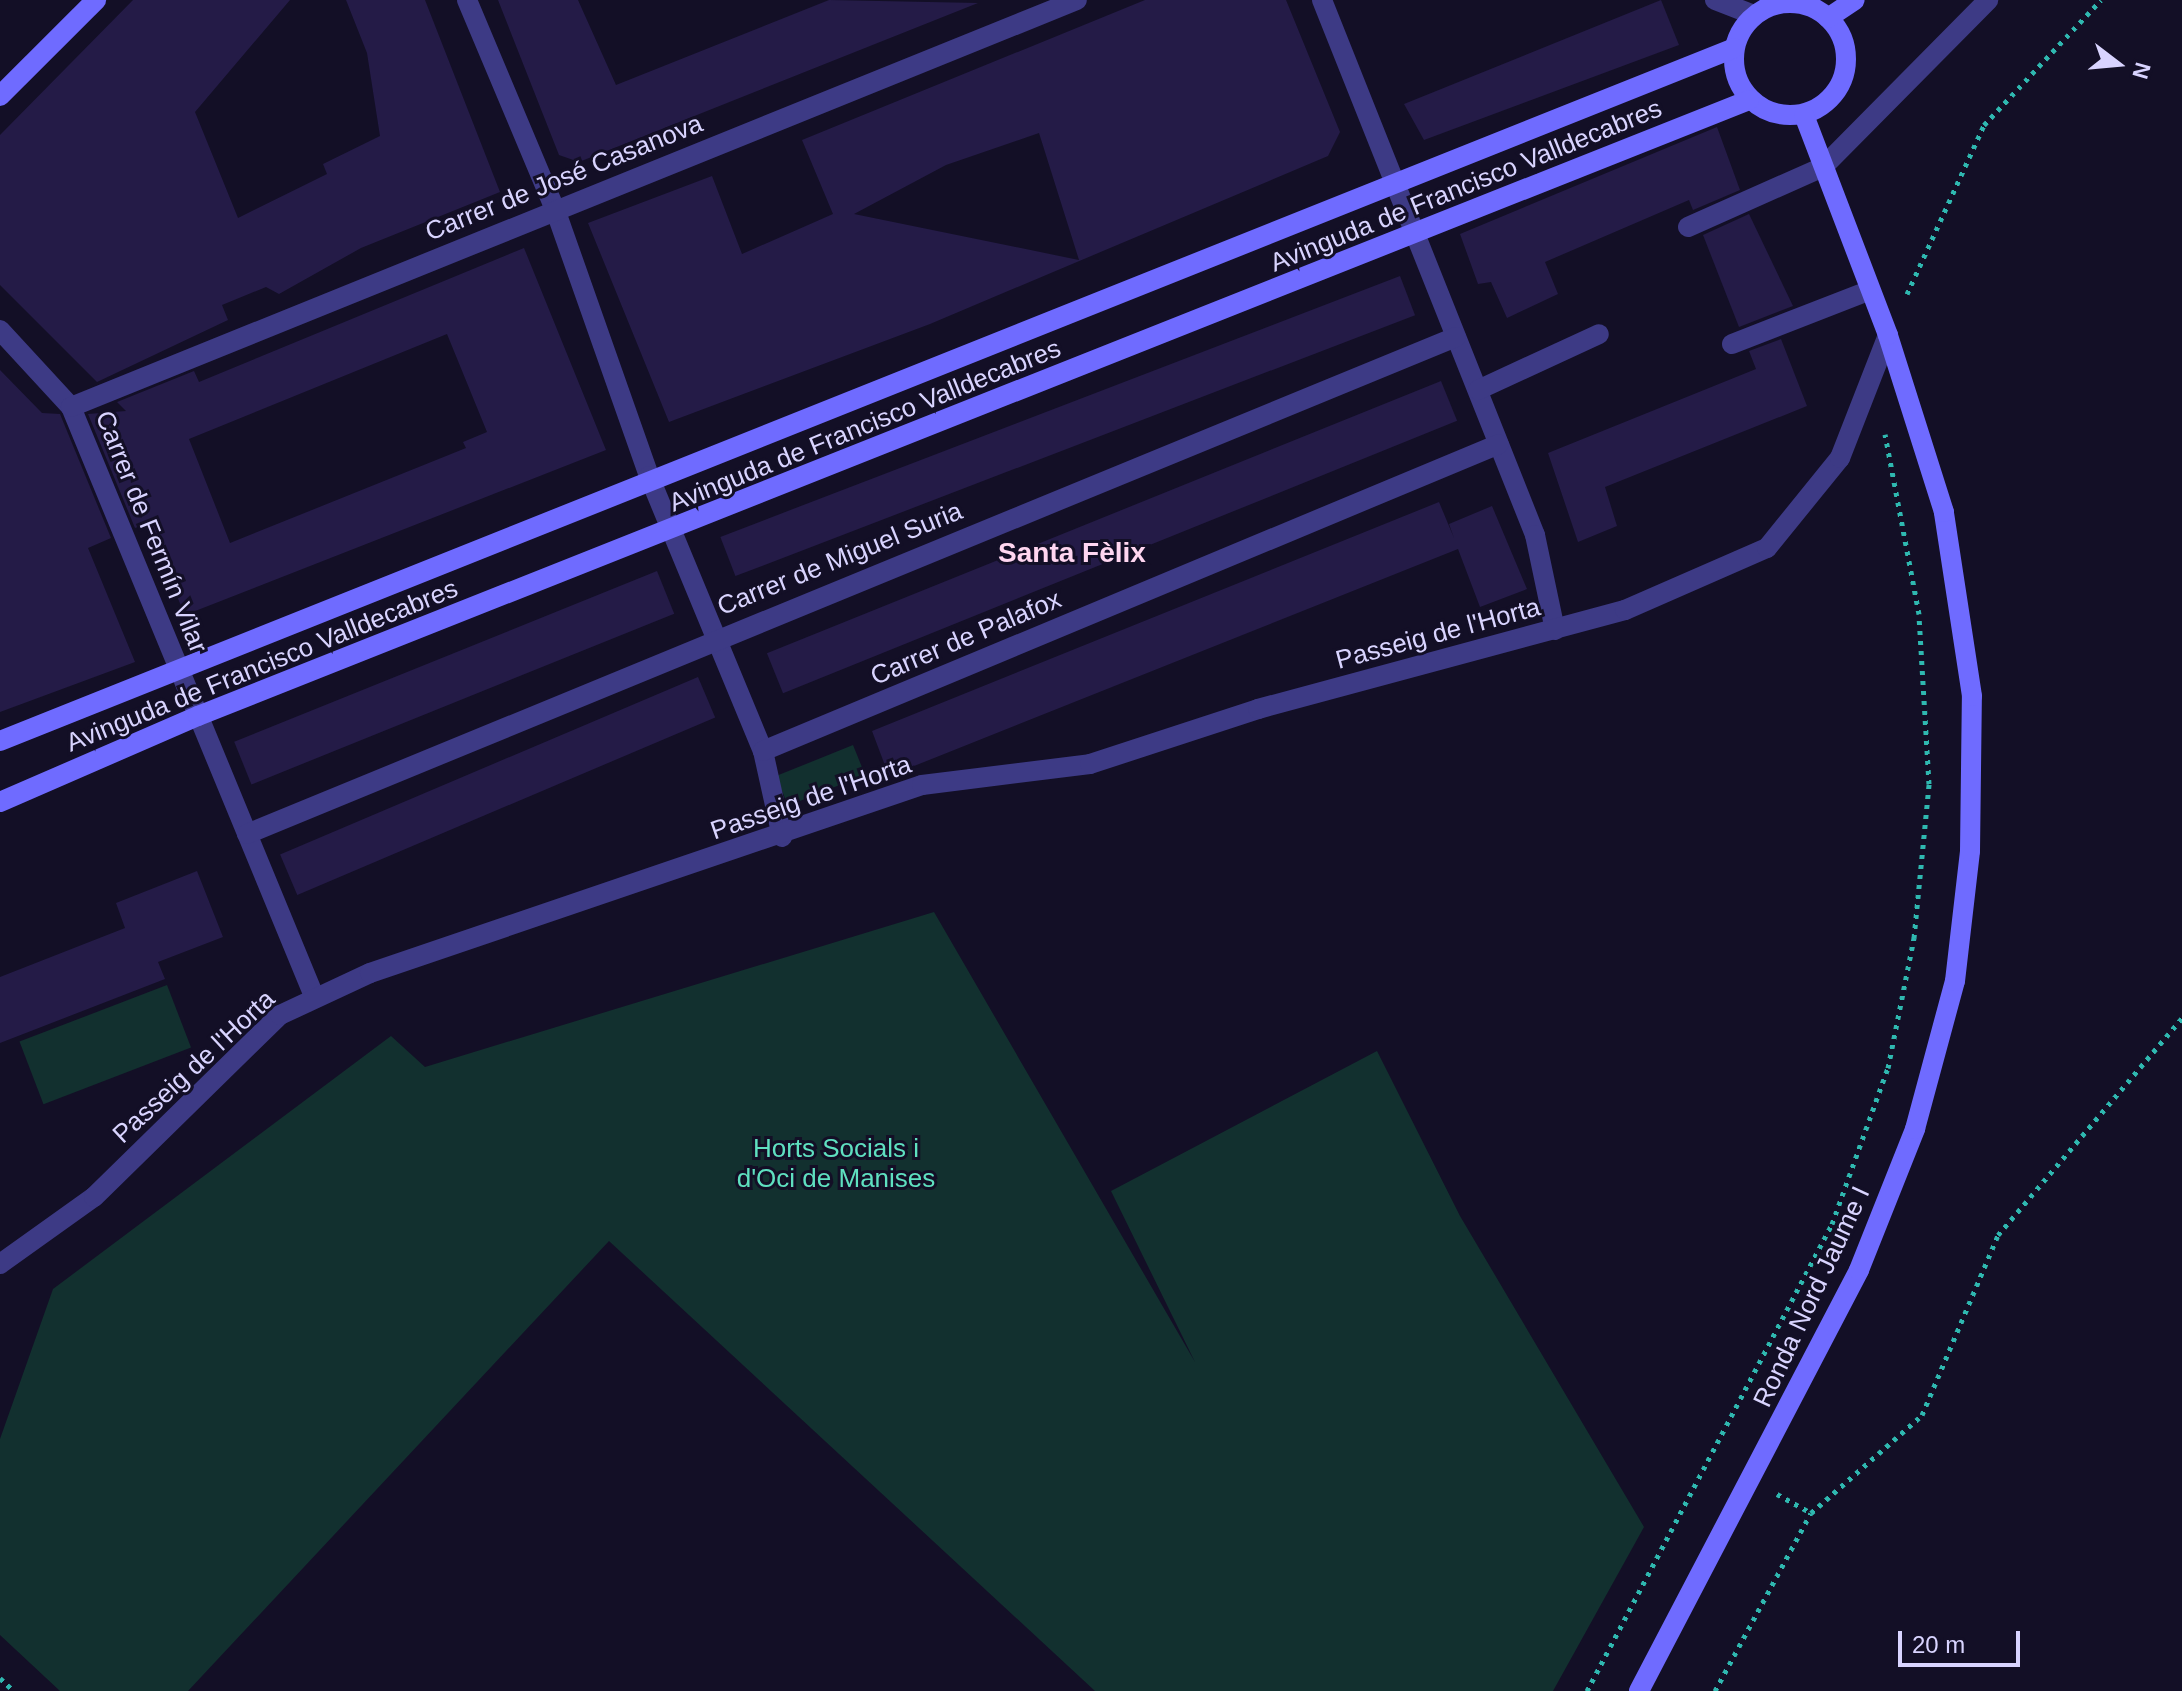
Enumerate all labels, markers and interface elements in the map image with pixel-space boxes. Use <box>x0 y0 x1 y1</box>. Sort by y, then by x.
north arrow <box>2078 24 2158 104</box>
text: N <box>2127 60 2156 82</box>
street label: Avinguda de Francisco Valldecabres <box>1266 93 1666 279</box>
street label: Carrer de José Casanova <box>421 108 707 248</box>
street label: Avinguda de Francisco Valldecabres <box>665 333 1065 519</box>
street label: Carrer de Fermín Vilar <box>88 406 214 658</box>
street label: Carrer de Miguel Suria <box>713 496 967 622</box>
district label: Santa Fèlix <box>998 536 1146 570</box>
street label: Avinguda de Francisco Valldecabres <box>62 573 462 759</box>
street label: Carrer de Palafox <box>866 584 1066 692</box>
street label: Passeig de l'Horta <box>1332 592 1544 676</box>
street label: Passeig de l'Horta <box>707 749 915 847</box>
street label: Passeig de l'Horta <box>107 984 281 1150</box>
park label: Horts Socials i d'Oci de Manises <box>737 1133 935 1194</box>
street label: Ronda Nord Jaume I <box>1747 1182 1877 1412</box>
scale bar <box>1902 1615 2024 1665</box>
text: 20 m <box>1912 1631 1965 1658</box>

